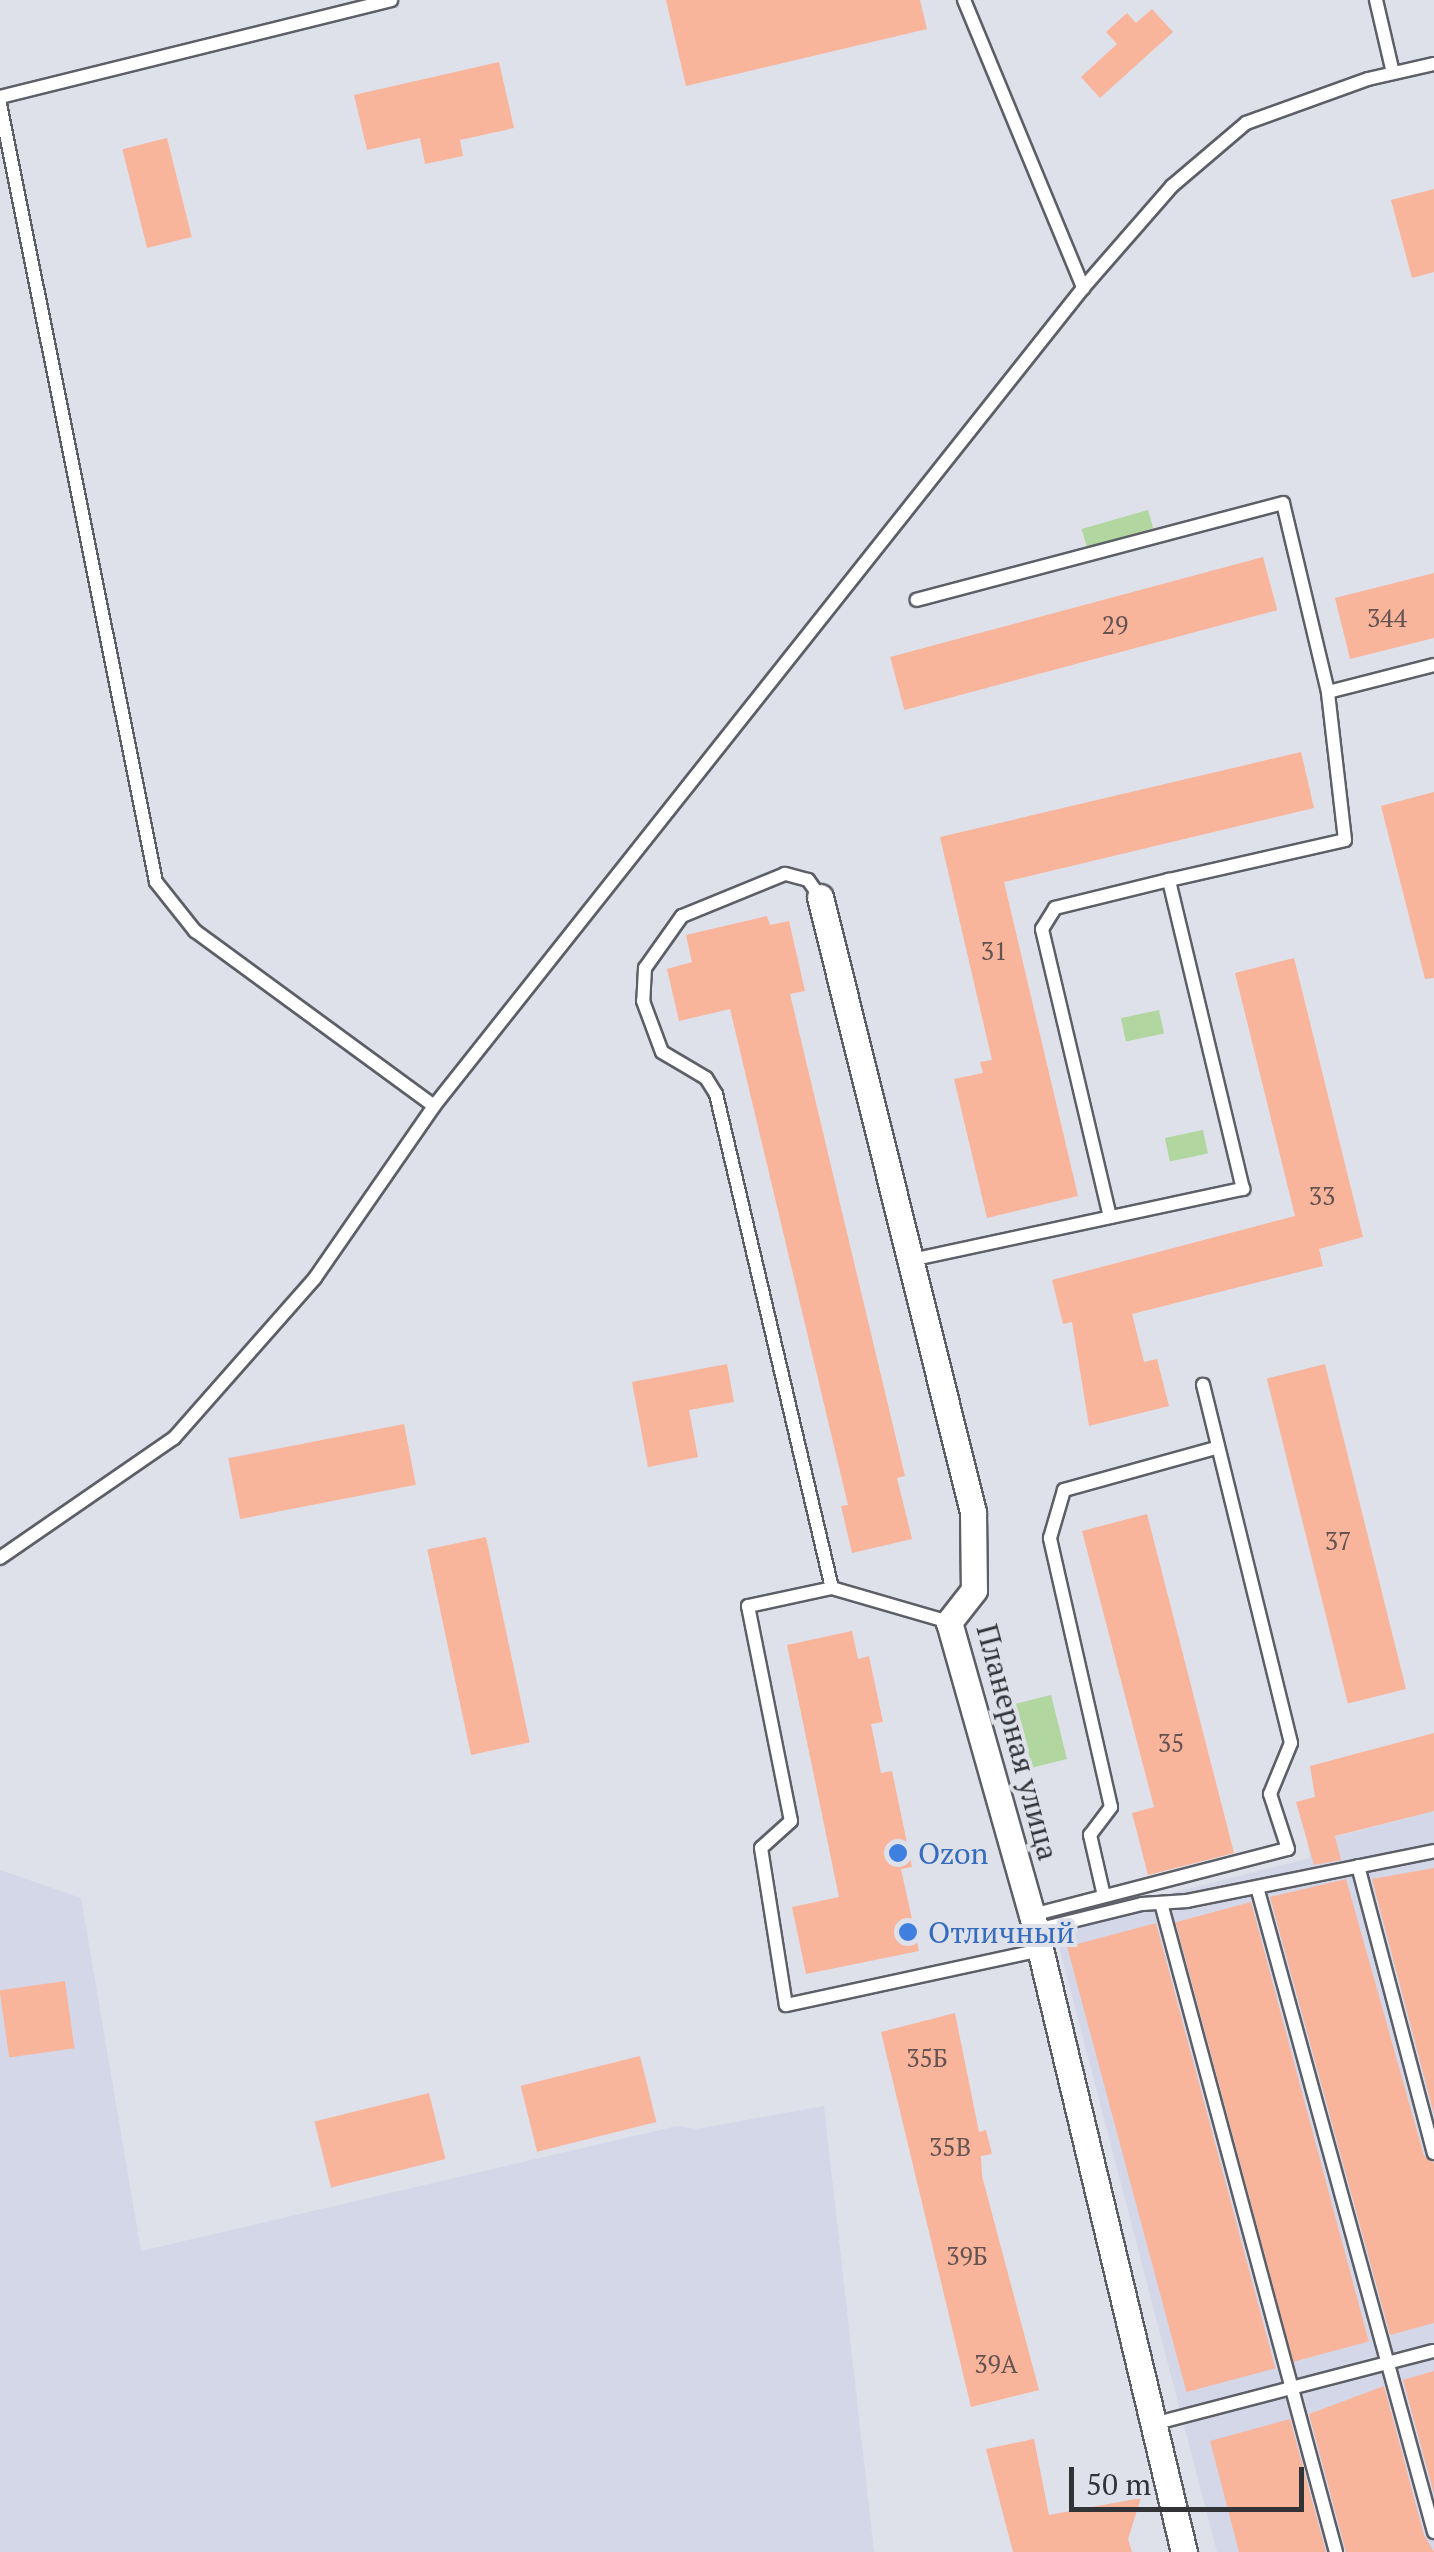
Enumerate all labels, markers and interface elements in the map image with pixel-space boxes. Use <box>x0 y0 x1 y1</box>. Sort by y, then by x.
house number: 344 <box>1367 603 1407 633</box>
house number: 29 <box>1102 610 1128 640</box>
house number: 31 <box>981 936 1007 966</box>
house number: 33 <box>1309 1181 1335 1211</box>
house number: 37 <box>1325 1526 1351 1556</box>
street label: Планерная улица <box>969 1620 1067 1864</box>
house number: 35 <box>1158 1728 1184 1758</box>
place label: Ozon <box>918 1835 988 1871</box>
marker: Ozon <box>887 1842 909 1864</box>
place label: Отличный <box>928 1914 1074 1950</box>
marker: Отличный <box>897 1921 919 1943</box>
house number: 35Б <box>906 2043 948 2073</box>
house number: 35В <box>929 2132 971 2162</box>
house number: 39Б <box>946 2241 988 2271</box>
house number: 39А <box>974 2349 1018 2379</box>
scale bar <box>1074 2447 1309 2509</box>
text: 50 m <box>1086 2464 1151 2504</box>

